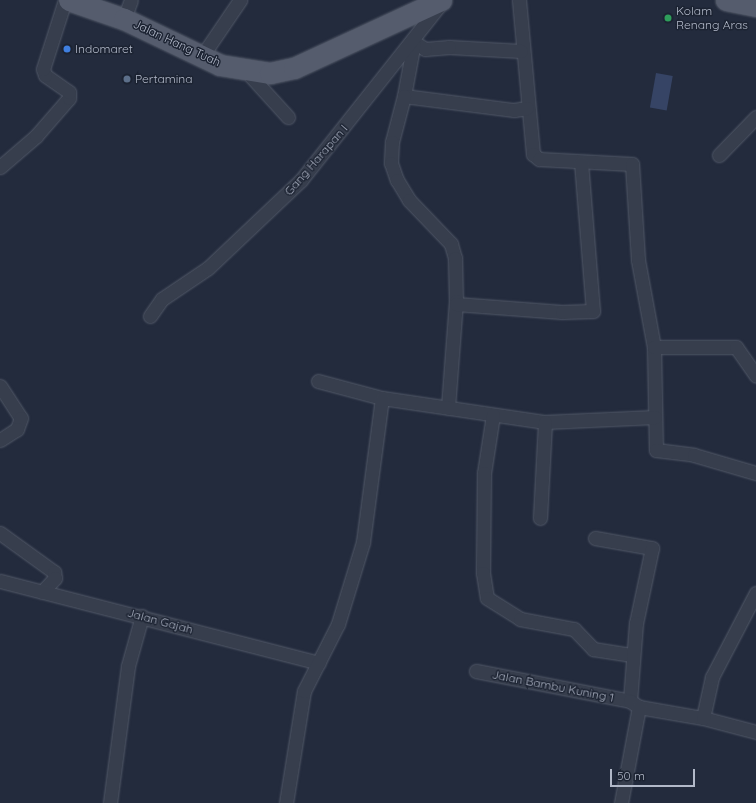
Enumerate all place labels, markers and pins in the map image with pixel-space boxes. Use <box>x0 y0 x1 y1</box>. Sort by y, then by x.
place label: Kolam Renang Aras <box>676 4 748 32</box>
marker: Kolam Renang Aras <box>663 13 673 23</box>
place label: Indomaret <box>75 42 133 56</box>
marker: Indomaret <box>62 44 72 54</box>
place label: Pertamina <box>135 72 192 86</box>
marker: Pertamina <box>122 74 132 84</box>

